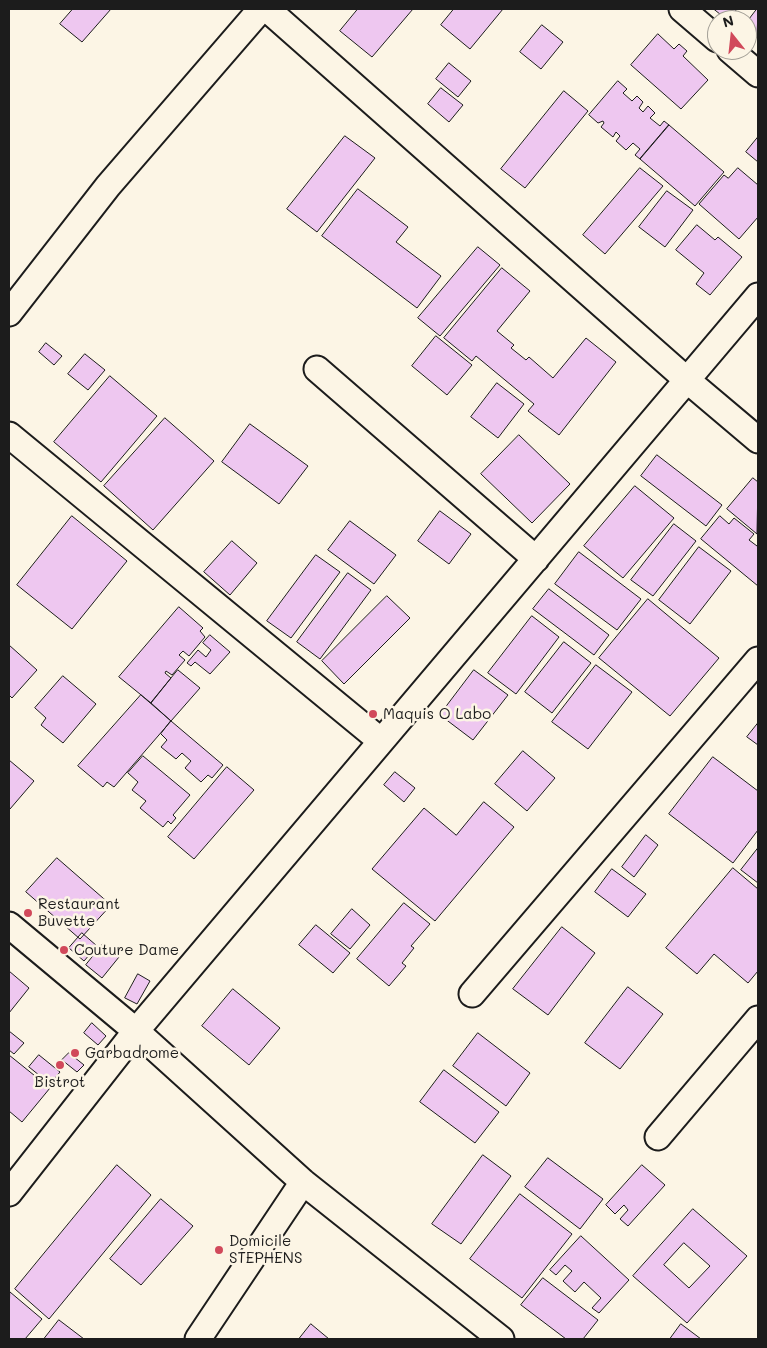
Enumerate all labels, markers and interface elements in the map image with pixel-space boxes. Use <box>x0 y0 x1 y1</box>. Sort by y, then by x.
north arrow <box>707 10 757 60</box>
text: N <box>720 10 736 32</box>
place label: Maquis O Labo <box>383 705 491 723</box>
marker: Maquis O Labo <box>367 708 379 720</box>
place label: Restaurant Buvette <box>38 895 120 930</box>
marker: Restaurant Buvette <box>22 907 34 919</box>
place label: Couture Dame <box>74 941 179 959</box>
marker: Couture Dame <box>58 944 70 956</box>
place label: Garbadrome <box>85 1044 179 1062</box>
marker: Garbadrome <box>69 1047 81 1059</box>
marker: Bistrot <box>54 1059 66 1071</box>
place label: Bistrot <box>35 1073 85 1091</box>
place label: Domicile STEPHENS <box>229 1232 302 1267</box>
marker: Domicile STEPHENS <box>213 1244 225 1256</box>

